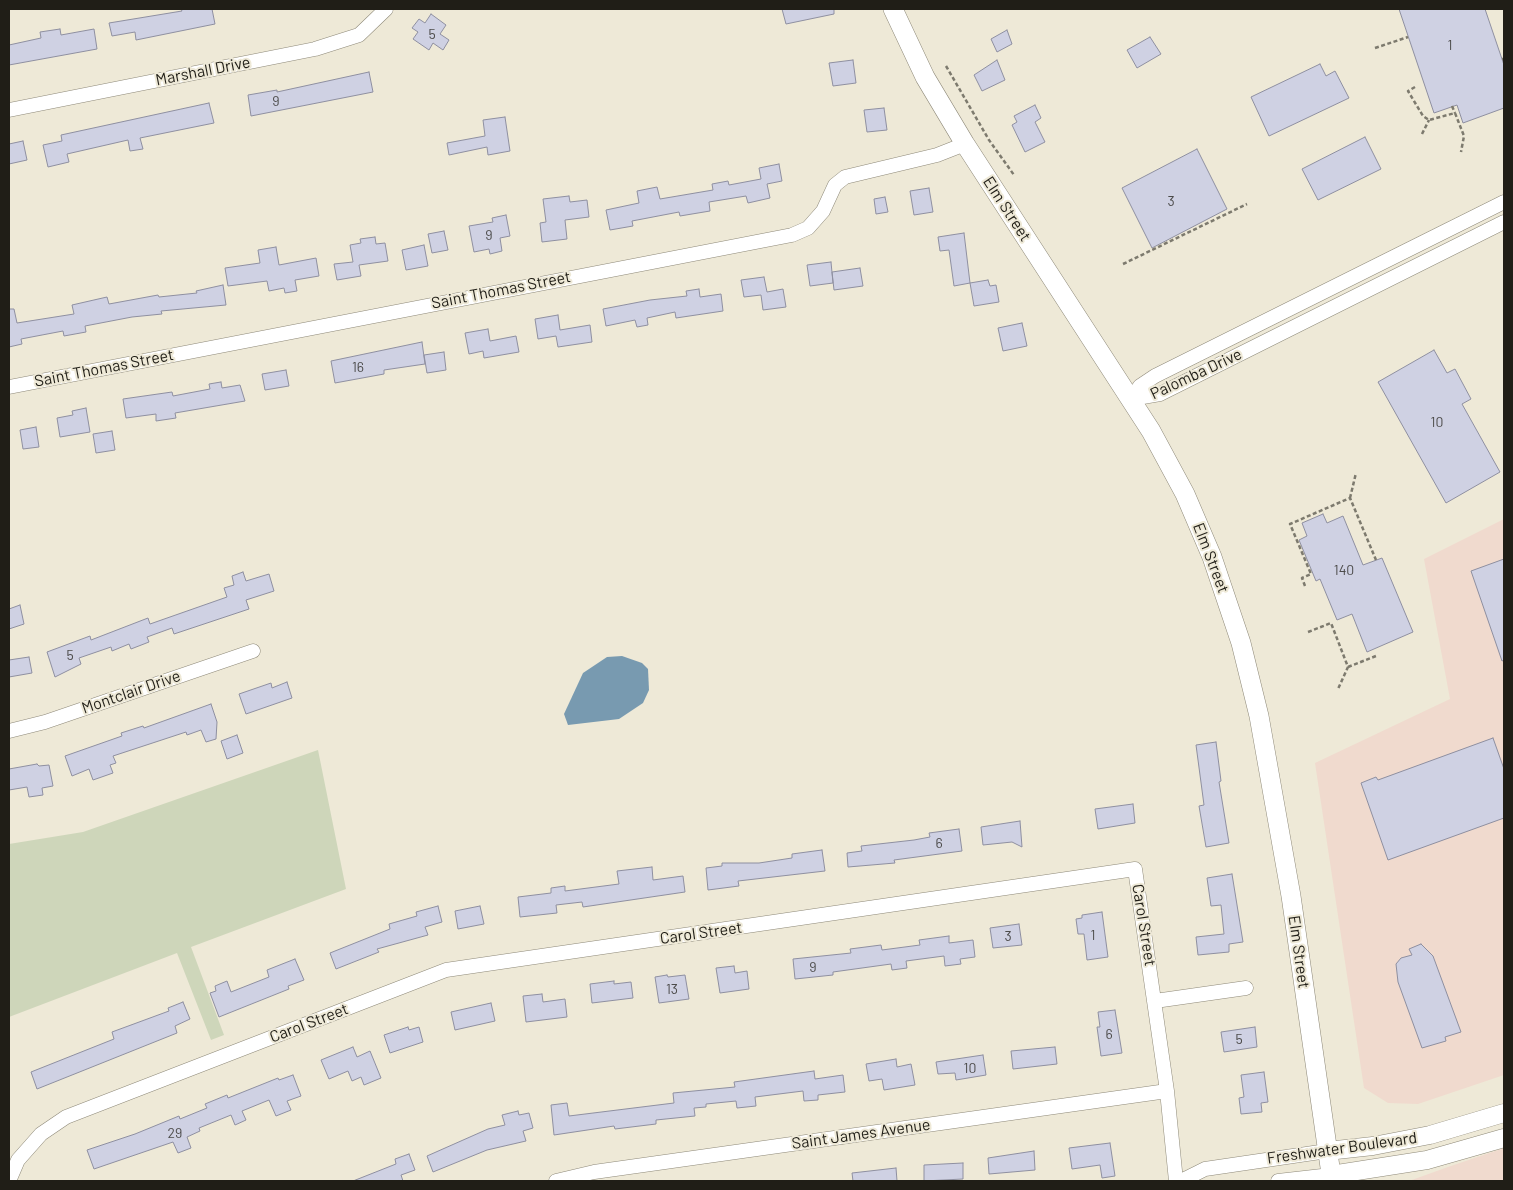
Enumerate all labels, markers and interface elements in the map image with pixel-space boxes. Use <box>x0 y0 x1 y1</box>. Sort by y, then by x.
house number: 5 <box>428 26 436 42</box>
house number: 1 <box>1448 37 1452 53</box>
street label: Marshall Drive <box>154 52 252 90</box>
house number: 9 <box>272 93 280 109</box>
street label: Elm Street <box>979 173 1035 245</box>
house number: 3 <box>1167 193 1175 209</box>
house number: 9 <box>485 227 493 243</box>
street label: Saint Thomas Street <box>430 267 572 313</box>
street label: Palomba Drive <box>1147 344 1245 404</box>
street label: Saint Thomas Street <box>33 345 175 391</box>
house number: 16 <box>352 359 364 375</box>
house number: 10 <box>1431 414 1443 430</box>
street label: Elm Street <box>1189 520 1233 596</box>
house number: 140 <box>1334 562 1354 578</box>
house number: 5 <box>66 647 74 663</box>
street label: Montclair Drive <box>79 666 183 718</box>
house number: 6 <box>935 835 943 851</box>
street label: Carol Street <box>1128 883 1160 967</box>
street label: Elm Street <box>1284 914 1314 990</box>
street label: Carol Street <box>659 918 743 948</box>
house number: 1 <box>1091 927 1095 943</box>
house number: 3 <box>1004 928 1012 944</box>
house number: 9 <box>809 959 817 975</box>
house number: 13 <box>666 981 678 997</box>
street label: Carol Street <box>267 999 351 1047</box>
house number: 6 <box>1105 1026 1113 1042</box>
house number: 5 <box>1235 1031 1243 1047</box>
house number: 10 <box>964 1060 976 1076</box>
street label: Saint James Avenue <box>790 1115 932 1153</box>
house number: 29 <box>168 1125 182 1141</box>
street label: Freshwater Boulevard <box>1266 1128 1418 1168</box>

